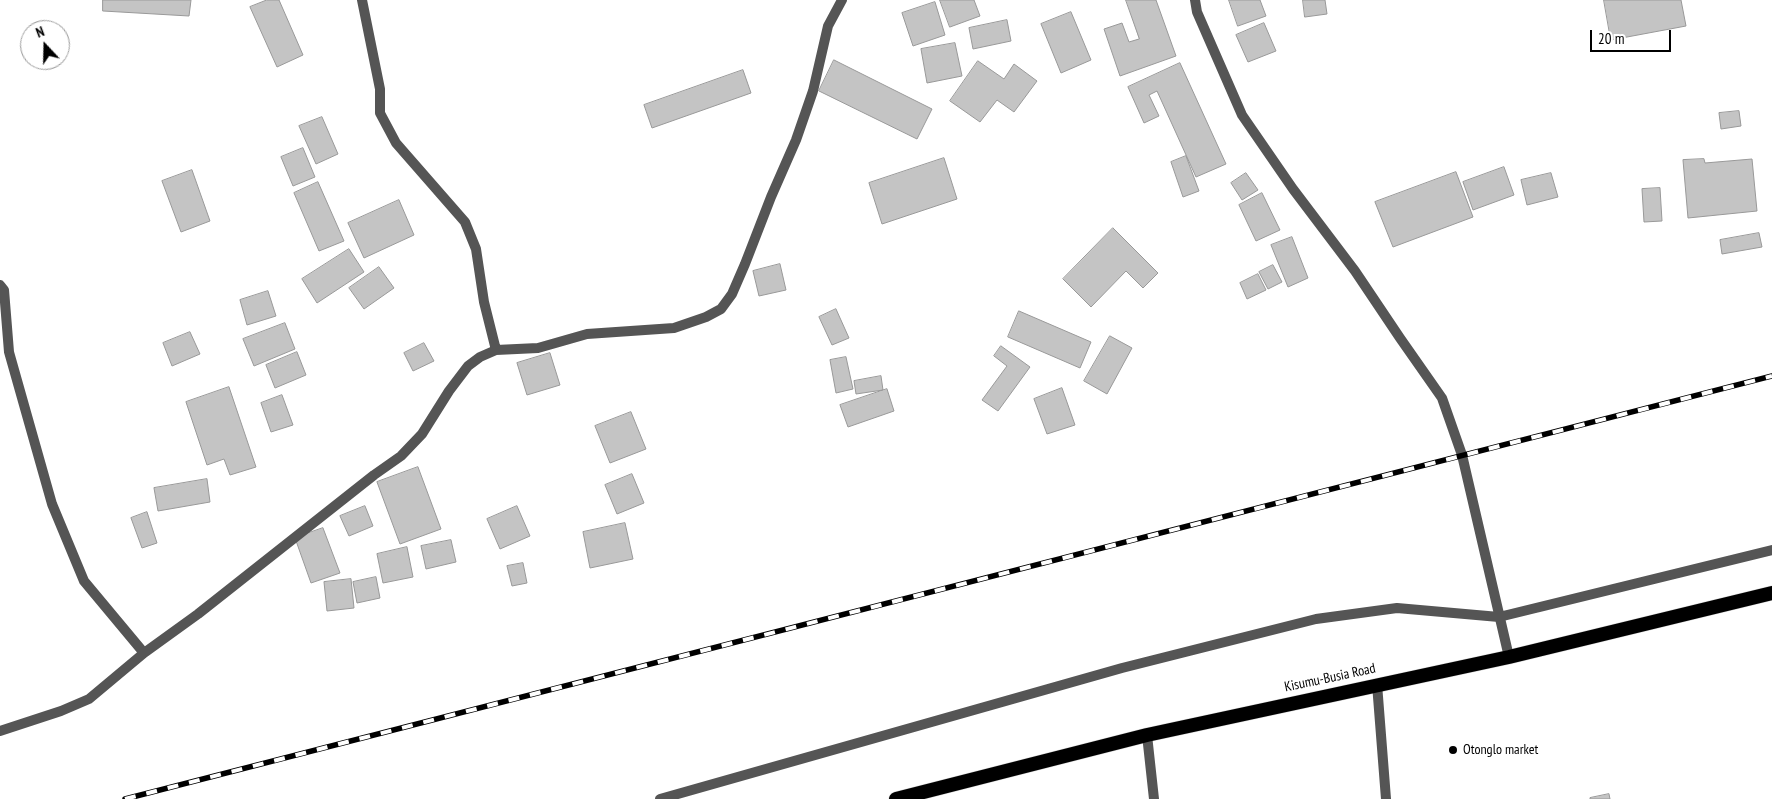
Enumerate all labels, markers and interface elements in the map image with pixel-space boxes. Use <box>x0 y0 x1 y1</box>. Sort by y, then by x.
north arrow <box>20 20 70 70</box>
scale bar <box>1592 20 1673 52</box>
text: N <box>33 22 47 42</box>
text: 20 m <box>1598 29 1624 48</box>
street label: Kisumu-Busia Road <box>1283 660 1377 696</box>
place label: Otonglo market <box>1463 742 1538 758</box>
marker: Otonglo market <box>1447 744 1459 756</box>

